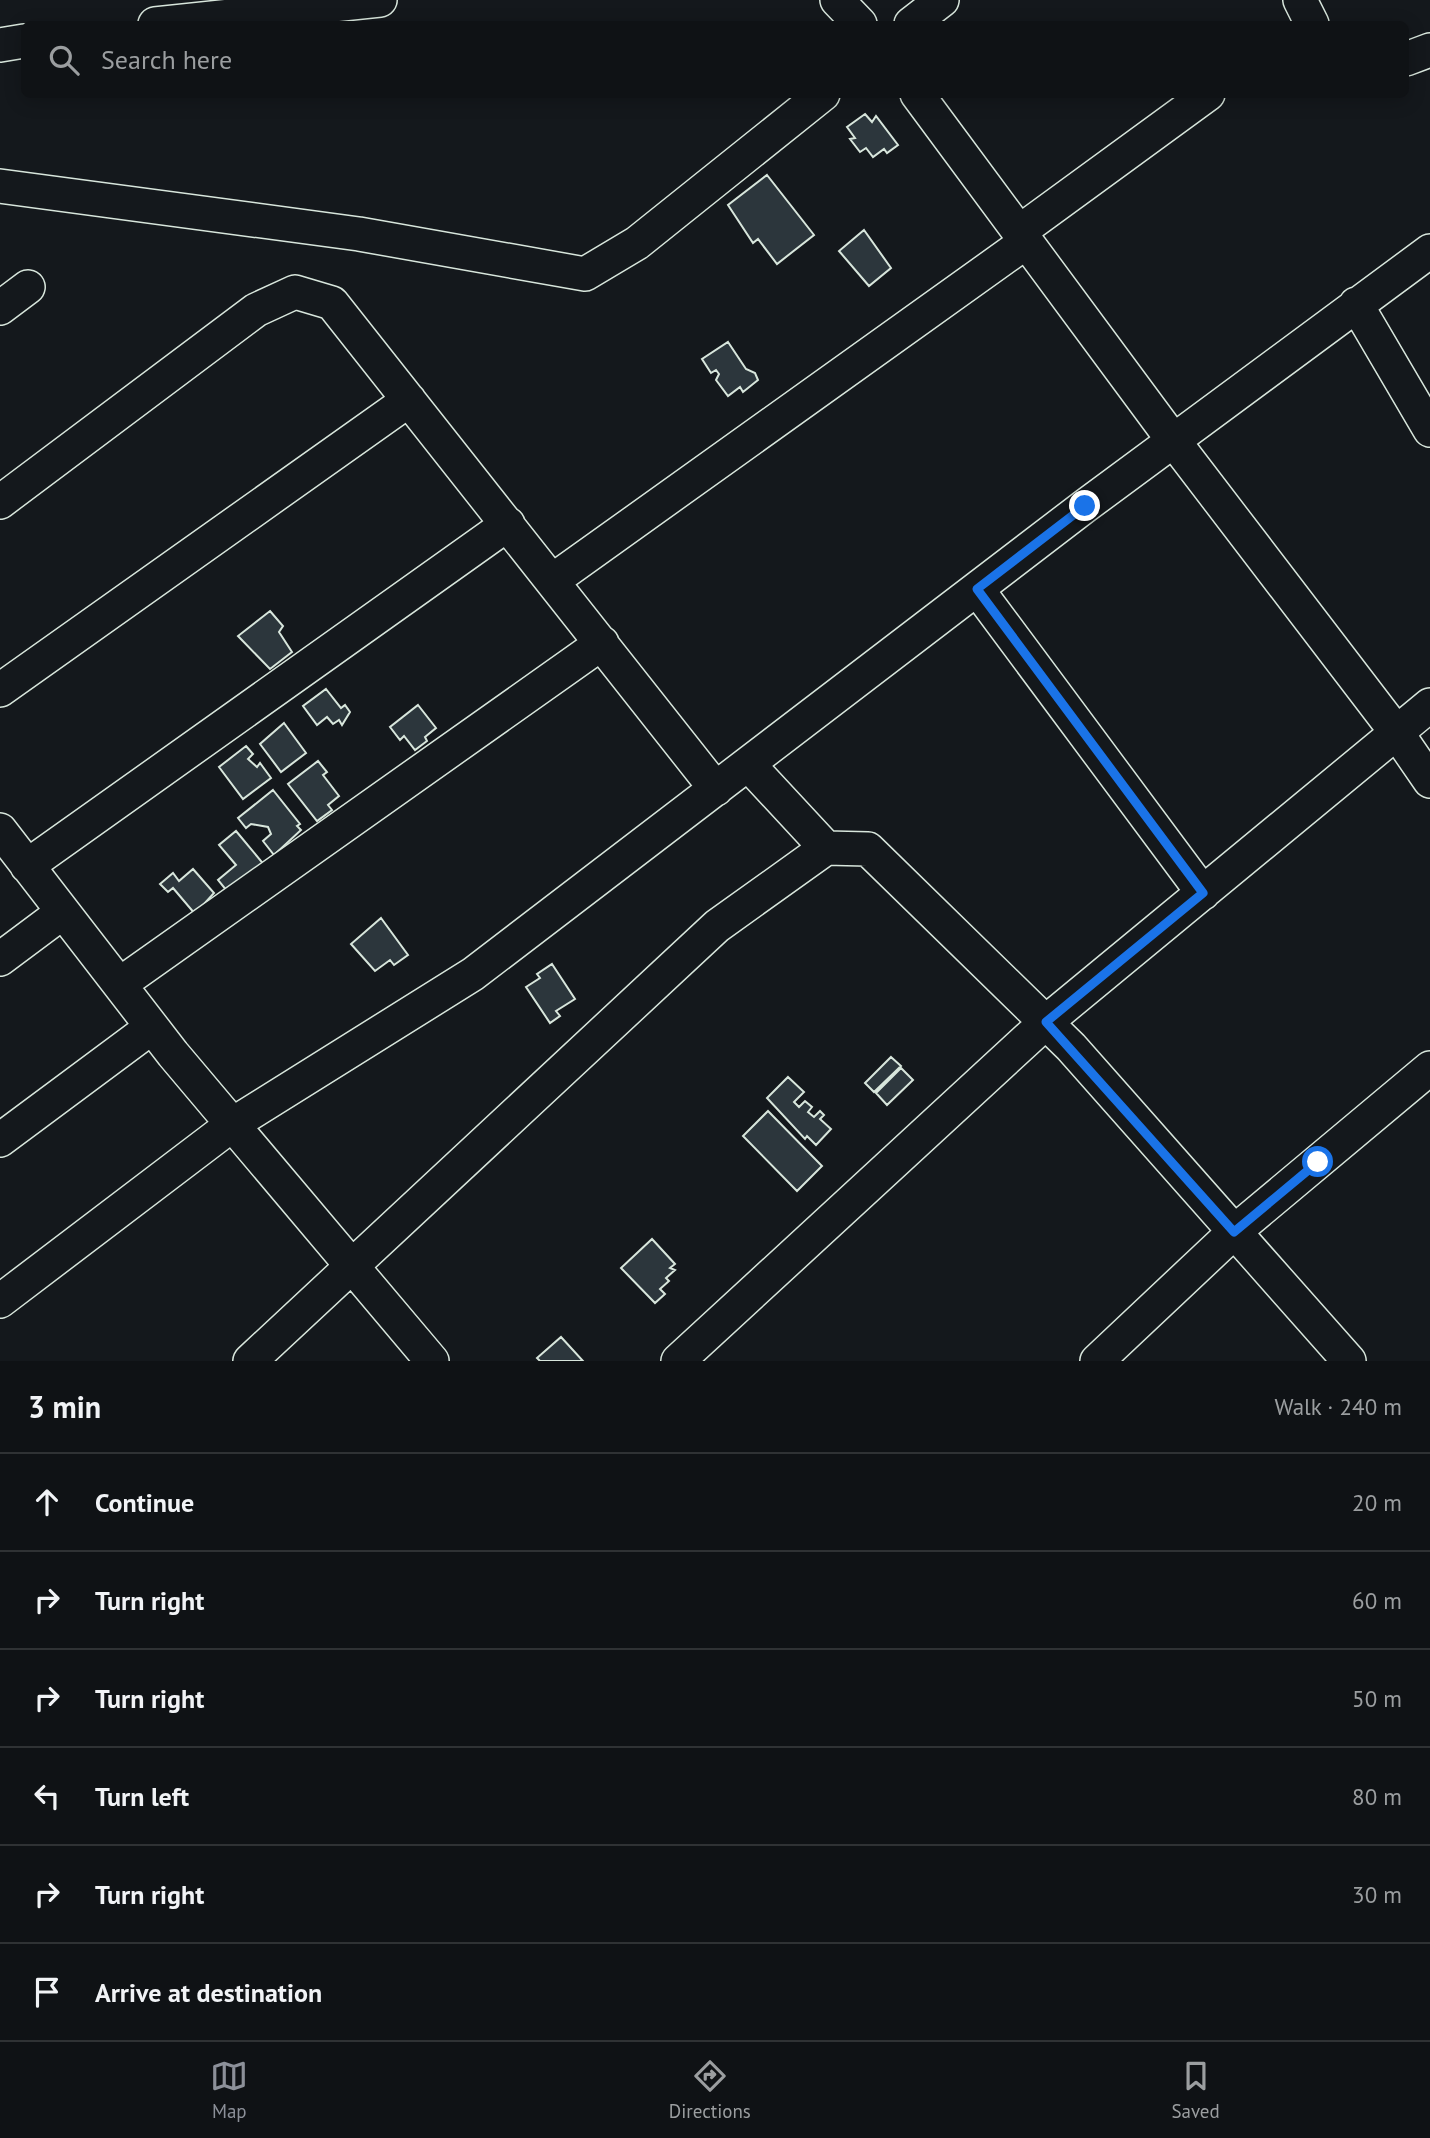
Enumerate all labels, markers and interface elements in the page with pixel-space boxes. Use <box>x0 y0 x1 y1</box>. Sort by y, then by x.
search box <box>21 21 1409 98</box>
icon: search <box>45 41 83 79</box>
text: Search here <box>101 43 232 76</box>
route end <box>1069 490 1100 521</box>
route start <box>1302 1146 1333 1177</box>
text: 3 min <box>28 1387 101 1426</box>
text: Walk · 240 m <box>1275 1392 1402 1421</box>
icon: ahead <box>28 1483 66 1521</box>
text: Continue <box>95 1486 194 1519</box>
text: 20 m <box>1352 1488 1402 1517</box>
icon: right <box>28 1581 66 1619</box>
text: Turn right <box>95 1584 204 1617</box>
text: 60 m <box>1352 1586 1402 1615</box>
icon: right <box>28 1679 66 1717</box>
text: Turn right <box>95 1682 204 1715</box>
text: 50 m <box>1352 1684 1402 1713</box>
icon: left <box>28 1777 66 1815</box>
text: Turn left <box>95 1780 189 1813</box>
text: 80 m <box>1352 1782 1402 1811</box>
icon: right <box>28 1875 66 1913</box>
text: Turn right <box>95 1878 204 1911</box>
text: 30 m <box>1352 1880 1402 1909</box>
icon: arrive <box>28 1973 66 2011</box>
text: Arrive at destination <box>95 1976 322 2009</box>
tab: Map <box>210 2057 248 2123</box>
tab: Directions <box>669 2057 751 2123</box>
tab: Saved <box>1171 2057 1220 2123</box>

